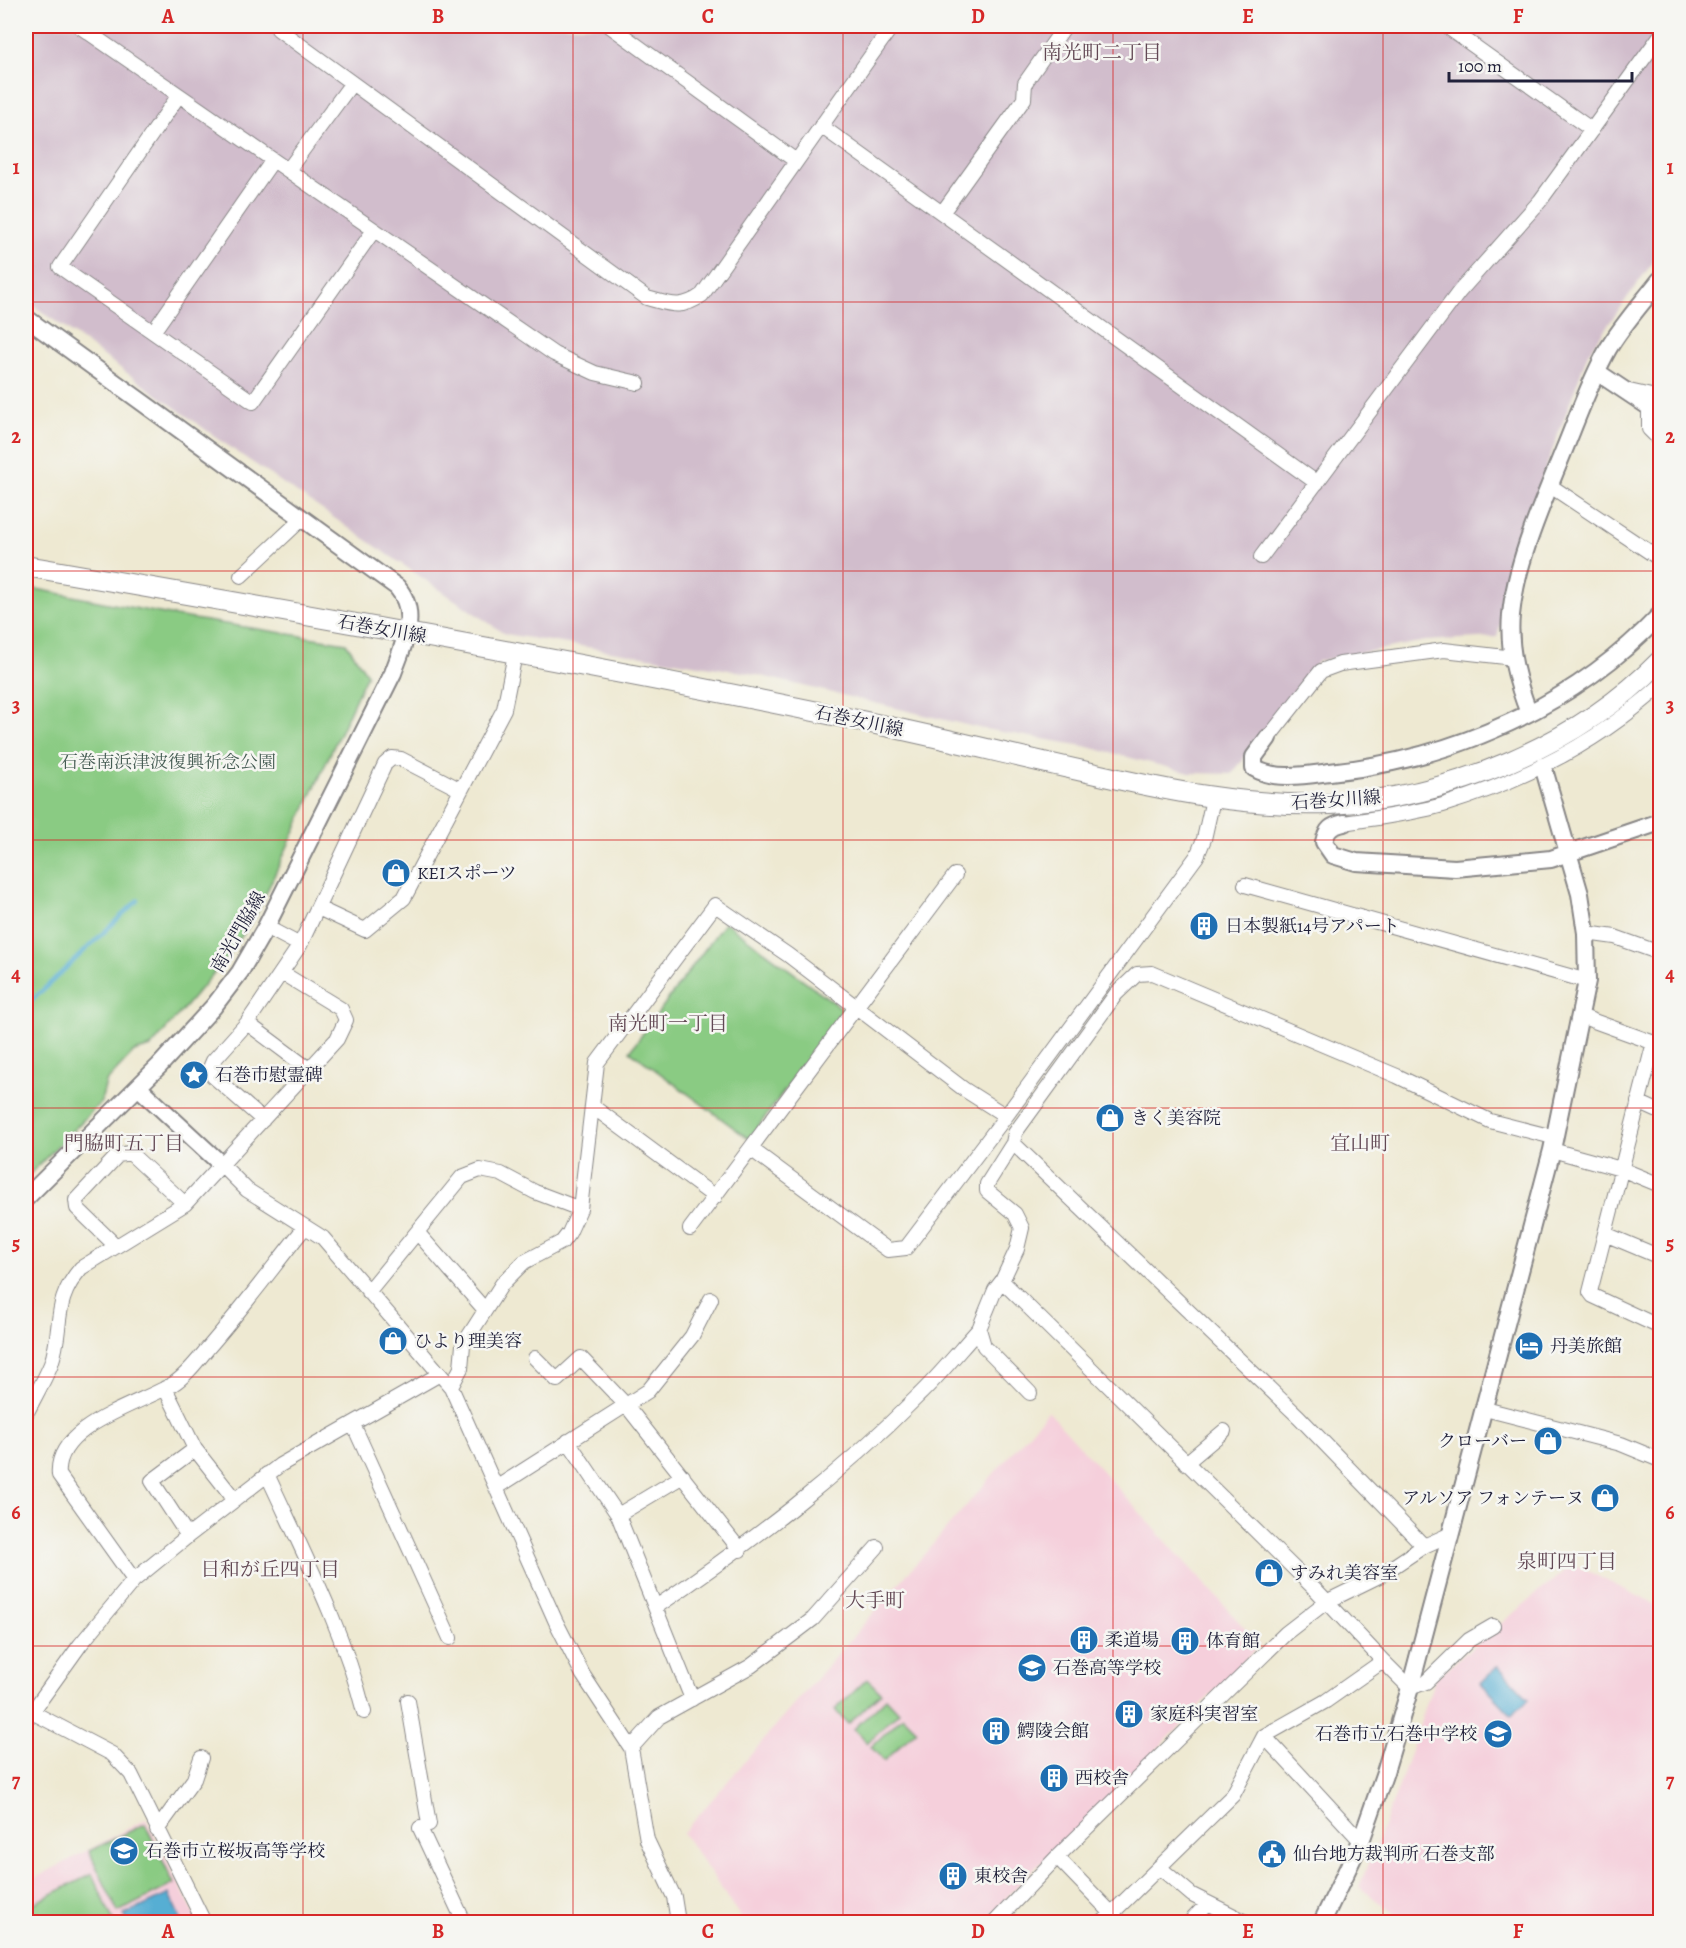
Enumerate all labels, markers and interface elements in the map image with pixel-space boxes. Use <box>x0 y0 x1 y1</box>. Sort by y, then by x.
text: A <box>161 3 175 30</box>
text: B <box>432 3 444 30</box>
text: C <box>702 3 714 30</box>
text: D <box>971 3 985 30</box>
text: E <box>1242 3 1254 30</box>
text: F <box>1513 3 1524 30</box>
district label: 南光町二丁目 <box>1042 39 1162 66</box>
scale bar <box>1449 45 1632 83</box>
text: 100 m <box>1458 54 1502 78</box>
text: 1 <box>12 154 20 181</box>
text: 1 <box>1666 154 1674 181</box>
text: 2 <box>11 423 21 450</box>
text: 2 <box>1665 423 1675 450</box>
street label: 石巻女川線 <box>336 609 428 649</box>
text: 3 <box>12 692 20 719</box>
text: 3 <box>1666 692 1674 719</box>
street label: 石巻女川線 <box>812 700 906 742</box>
park label: 石巻南浜津波復興祈念公園 <box>60 750 276 774</box>
street label: 石巻女川線 <box>1290 785 1382 815</box>
shop icon: KEIスポーツ <box>380 857 412 889</box>
place label: KEIスポーツ <box>417 861 517 885</box>
street label: 南光門脇線 <box>205 887 271 977</box>
building icon: 日本製紙14号アパート <box>1188 910 1220 942</box>
place label: 日本製紙14号アパート <box>1225 914 1400 938</box>
text: 4 <box>11 961 21 988</box>
text: 4 <box>1665 961 1675 988</box>
district label: 南光町一丁目 <box>608 1010 728 1037</box>
place icon: 石巻市慰霊碑 <box>178 1059 210 1091</box>
place label: 石巻市慰霊碑 <box>215 1063 323 1087</box>
shop icon: きく美容院 <box>1094 1102 1126 1134</box>
place label: きく美容院 <box>1131 1106 1221 1130</box>
district label: 門脇町五丁目 <box>64 1130 184 1157</box>
district label: 宜山町 <box>1330 1130 1390 1157</box>
text: 5 <box>12 1230 20 1257</box>
text: 5 <box>1666 1230 1674 1257</box>
shop icon: ひより理美容 <box>377 1325 409 1357</box>
place label: ひより理美容 <box>414 1329 522 1353</box>
hotel icon: 丹美旅館 <box>1513 1330 1545 1362</box>
place label: 丹美旅館 <box>1550 1334 1622 1358</box>
shop icon: クローバー <box>1532 1425 1564 1457</box>
place label: クローバー <box>1438 1429 1527 1453</box>
shop icon: アルソア フォンテーヌ <box>1589 1482 1621 1514</box>
place label: アルソア フォンテーヌ <box>1402 1486 1584 1510</box>
text: 6 <box>11 1499 21 1526</box>
text: 6 <box>1665 1499 1675 1526</box>
district label: 泉町四丁目 <box>1517 1548 1617 1575</box>
district label: 日和が丘四丁目 <box>200 1556 340 1583</box>
shop icon: すみれ美容室 <box>1253 1557 1285 1589</box>
place label: すみれ美容室 <box>1290 1561 1398 1585</box>
district label: 大手町 <box>845 1587 905 1614</box>
building icon: 柔道場 <box>1068 1624 1100 1656</box>
building icon: 体育館 <box>1169 1625 1201 1657</box>
place label: 柔道場 <box>1105 1628 1159 1652</box>
place label: 体育館 <box>1206 1629 1260 1653</box>
school or university icon: 石巻高等学校 <box>1016 1652 1048 1684</box>
place label: 石巻高等学校 <box>1053 1656 1161 1680</box>
building icon: 家庭科実習室 <box>1113 1698 1145 1730</box>
place label: 家庭科実習室 <box>1150 1702 1258 1726</box>
building icon: 鰐陵会館 <box>980 1715 1012 1747</box>
school or university icon: 石巻市立石巻中学校 <box>1482 1718 1514 1750</box>
place label: 鰐陵会館 <box>1017 1719 1089 1743</box>
place label: 石巻市立石巻中学校 <box>1315 1722 1477 1746</box>
building icon: 西校舎 <box>1038 1762 1070 1794</box>
place label: 西校舎 <box>1075 1766 1129 1790</box>
text: 7 <box>12 1767 21 1794</box>
text: 7 <box>1666 1767 1675 1794</box>
school or university icon: 石巻市立桜坂高等学校 <box>108 1835 140 1867</box>
public building icon: 仙台地方裁判所 石巻支部 <box>1256 1838 1288 1870</box>
place label: 石巻市立桜坂高等学校 <box>145 1839 325 1863</box>
place label: 仙台地方裁判所 石巻支部 <box>1293 1842 1495 1866</box>
building icon: 東校舎 <box>937 1860 969 1892</box>
place label: 東校舎 <box>974 1864 1028 1888</box>
text: A <box>161 1918 175 1945</box>
text: B <box>432 1918 444 1945</box>
text: C <box>702 1918 714 1945</box>
text: D <box>971 1918 985 1945</box>
text: E <box>1242 1918 1254 1945</box>
text: F <box>1513 1918 1524 1945</box>

